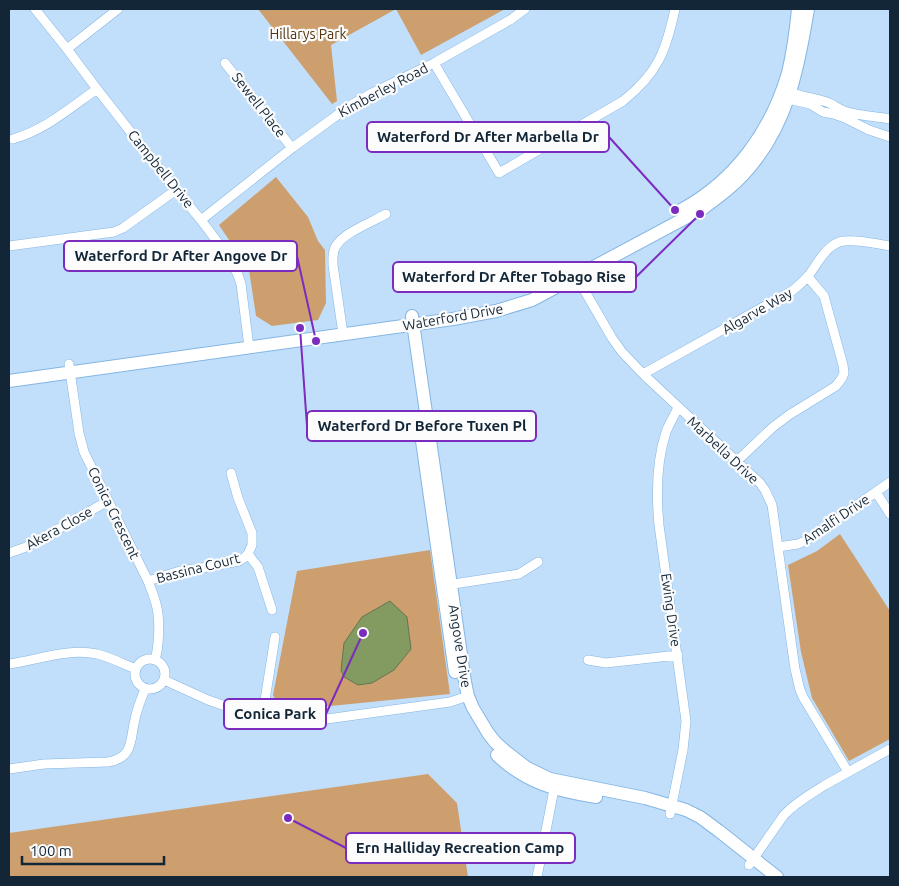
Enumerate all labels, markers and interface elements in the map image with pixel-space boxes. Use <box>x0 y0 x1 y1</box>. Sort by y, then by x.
park label: Hillarys Park <box>269 26 347 42</box>
street label: Kimberley Road <box>335 60 431 120</box>
street label: Sewell Place <box>229 69 289 141</box>
callout: Waterford Dr After Marbella Dr <box>367 122 609 152</box>
street label: Campbell Drive <box>125 127 197 211</box>
text: Waterford Dr After Marbella Dr <box>377 128 600 145</box>
callout: Waterford Dr After Angove Dr <box>64 241 297 271</box>
text: Waterford Dr After Angove Dr <box>75 247 288 264</box>
callout: Waterford Dr After Tobago Rise <box>393 262 636 292</box>
text: Waterford Dr After Tobago Rise <box>402 268 626 285</box>
street label: Algarve Way <box>719 284 795 337</box>
street label: Waterford Drive <box>402 300 504 334</box>
callout: Waterford Dr Before Tuxen Pl <box>307 411 536 441</box>
street label: Marbella Drive <box>684 413 762 487</box>
text: Waterford Dr Before Tuxen Pl <box>318 417 527 434</box>
street label: Conica Crescent <box>85 464 143 562</box>
street label: Amalfi Drive <box>800 491 872 547</box>
street label: Akera Close <box>23 503 95 553</box>
street label: Bassina Court <box>155 550 242 586</box>
street label: Ewing Drive <box>658 572 684 648</box>
street label: Angove Drive <box>446 603 474 689</box>
callout: Conica Park <box>224 699 326 729</box>
text: Conica Park <box>234 705 317 722</box>
callout: Ern Halliday Recreation Camp <box>346 833 575 863</box>
scale bar <box>22 834 165 866</box>
text: Ern Halliday Recreation Camp <box>356 839 564 856</box>
text: 100 m <box>30 842 72 859</box>

